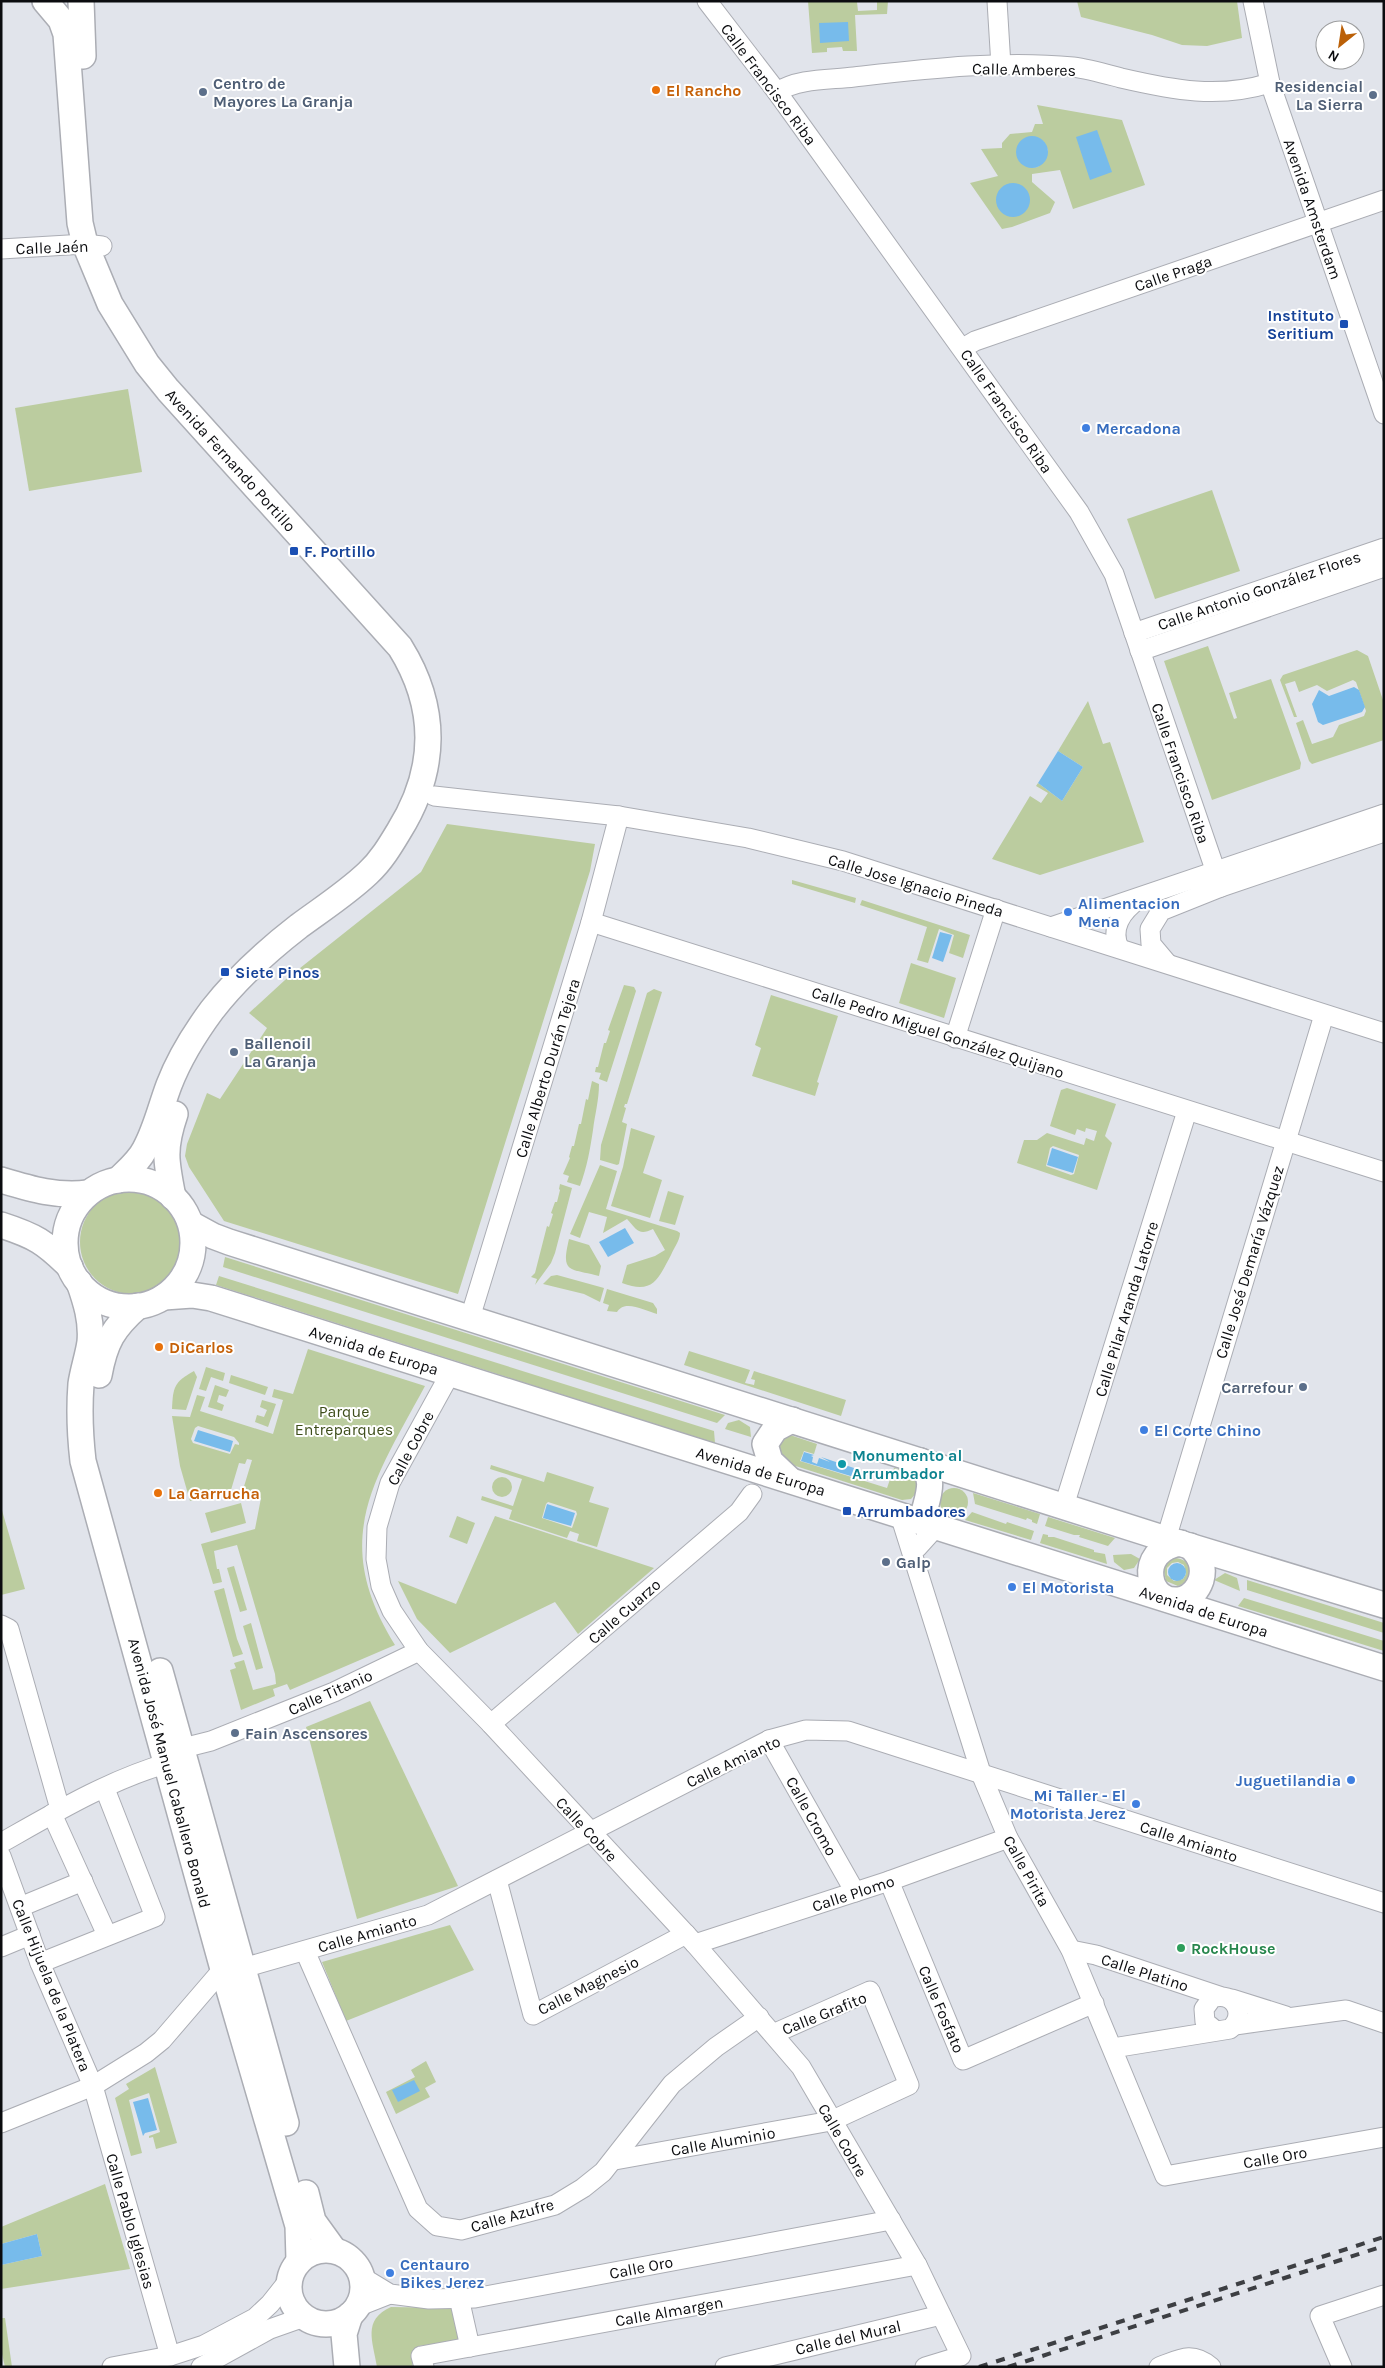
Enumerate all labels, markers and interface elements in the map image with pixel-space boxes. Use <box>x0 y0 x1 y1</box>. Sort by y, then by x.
street label: Calle Francisco Riba <box>717 20 821 149</box>
north arrow <box>1315 20 1365 70</box>
text: N <box>1325 46 1342 66</box>
street label: Calle Amberes <box>972 59 1076 80</box>
place label: Centro de Mayores La Granja <box>213 74 353 111</box>
place label: Residencial La Sierra <box>1274 77 1363 114</box>
place label: El Rancho <box>666 81 741 100</box>
marker: El Rancho <box>650 84 662 96</box>
marker: Centro de Mayores La Granja <box>197 86 209 98</box>
marker: Residencial La Sierra <box>1367 89 1379 101</box>
street label: Avenida Amsterdam <box>1280 136 1346 282</box>
street label: Calle Jaén <box>15 237 89 258</box>
street label: Calle Praga <box>1132 251 1214 296</box>
place label: Instituto Seritium <box>1267 306 1334 343</box>
marker: Instituto Seritium <box>1338 318 1350 330</box>
street label: Calle Francisco Riba <box>957 346 1057 477</box>
street label: Avenida Fernando Portillo <box>161 385 300 536</box>
place label: Mercadona <box>1096 419 1181 438</box>
marker: Mercadona <box>1080 422 1092 434</box>
place label: F. Portillo <box>304 542 375 561</box>
marker: F. Portillo <box>288 545 300 557</box>
street label: Calle Antonio González Flores <box>1155 547 1363 634</box>
street label: Calle Francisco Riba <box>1148 700 1213 846</box>
street label: Calle Jose Ignacio Pineda <box>826 850 1006 921</box>
place label: Alimentacion Mena <box>1078 894 1180 931</box>
marker: Alimentacion Mena <box>1062 906 1074 918</box>
place label: Siete Pinos <box>235 963 320 982</box>
marker: Siete Pinos <box>219 966 231 978</box>
street label: Calle Alberto Durán Tejera <box>511 976 584 1160</box>
street label: Calle Pedro Miguel González Quijano <box>809 983 1066 1082</box>
place label: Ballenoil La Granja <box>244 1034 316 1071</box>
marker: Ballenoil La Granja <box>228 1046 240 1058</box>
street label: Calle José Demaría Vázquez <box>1211 1163 1288 1361</box>
street label: Calle Pilar Aranda Latorre <box>1091 1219 1162 1399</box>
street label: Avenida de Europa <box>307 1322 441 1379</box>
place label: DiCarlos <box>169 1338 233 1357</box>
marker: DiCarlos <box>153 1341 165 1353</box>
place label: Carrefour <box>1221 1378 1294 1397</box>
marker: Carrefour <box>1297 1381 1309 1393</box>
park label: Parque Entreparques <box>295 1402 393 1439</box>
street label: Calle Cobre <box>383 1408 438 1489</box>
place label: El Corte Chino <box>1154 1421 1261 1440</box>
marker: El Corte Chino <box>1138 1424 1150 1436</box>
street label: Avenida de Europa <box>694 1443 828 1500</box>
place label: Monumento al Arrumbador <box>852 1446 962 1483</box>
marker: Monumento al Arrumbador <box>836 1458 848 1470</box>
place label: La Garrucha <box>168 1484 260 1503</box>
marker: La Garrucha <box>152 1487 164 1499</box>
place label: Arrumbadores <box>857 1502 966 1521</box>
marker: Arrumbadores <box>841 1505 853 1517</box>
place label: Galp <box>896 1553 931 1572</box>
marker: Galp <box>880 1556 892 1568</box>
street label: Calle Cuarzo <box>584 1575 665 1648</box>
place label: El Motorista <box>1022 1578 1114 1597</box>
marker: El Motorista <box>1006 1581 1018 1593</box>
street label: Avenida de Europa <box>1137 1582 1271 1641</box>
street label: Avenida José Manuel Caballero Bonald <box>124 1636 215 1910</box>
street label: Calle Titanio <box>285 1665 375 1720</box>
place label: Fain Ascensores <box>245 1724 368 1743</box>
marker: Fain Ascensores <box>229 1727 241 1739</box>
street label: Calle Amianto <box>683 1731 783 1792</box>
place label: Juguetilandia <box>1236 1771 1341 1790</box>
street label: Calle Cromo <box>782 1773 841 1859</box>
marker: Juguetilandia <box>1345 1774 1357 1786</box>
place label: Mi Taller - El Motorista Jerez <box>1010 1786 1126 1823</box>
street label: Calle Cobre <box>552 1793 621 1866</box>
marker: Mi Taller - El Motorista Jerez <box>1130 1798 1142 1810</box>
street label: Calle Amianto <box>1138 1817 1240 1866</box>
street label: Calle Pirita <box>999 1832 1054 1910</box>
street label: Calle Plomo <box>810 1871 897 1916</box>
street label: Calle Hijuela de la Platera <box>8 1896 95 2074</box>
street label: Calle Amianto <box>316 1910 419 1957</box>
place label: RockHouse <box>1191 1939 1276 1958</box>
marker: RockHouse <box>1175 1942 1187 1954</box>
street label: Calle Platino <box>1099 1949 1191 1996</box>
street label: Calle Magnesio <box>535 1952 642 2019</box>
street label: Calle Fosfato <box>915 1963 969 2056</box>
street label: Calle Grafito <box>779 1988 869 2039</box>
street label: Calle Cobre <box>814 2100 871 2180</box>
street label: Calle Aluminio <box>669 2123 777 2160</box>
street label: Calle Oro <box>1242 2143 1308 2172</box>
street label: Calle Pablo Iglesias <box>102 2151 159 2291</box>
street label: Calle Azufre <box>468 2195 556 2236</box>
street label: Calle Oro <box>608 2252 675 2283</box>
place label: Centauro Bikes Jerez <box>400 2255 484 2292</box>
marker: Centauro Bikes Jerez <box>384 2267 396 2279</box>
street label: Calle Almargen <box>614 2293 725 2330</box>
street label: Calle del Mural <box>793 2316 903 2359</box>

